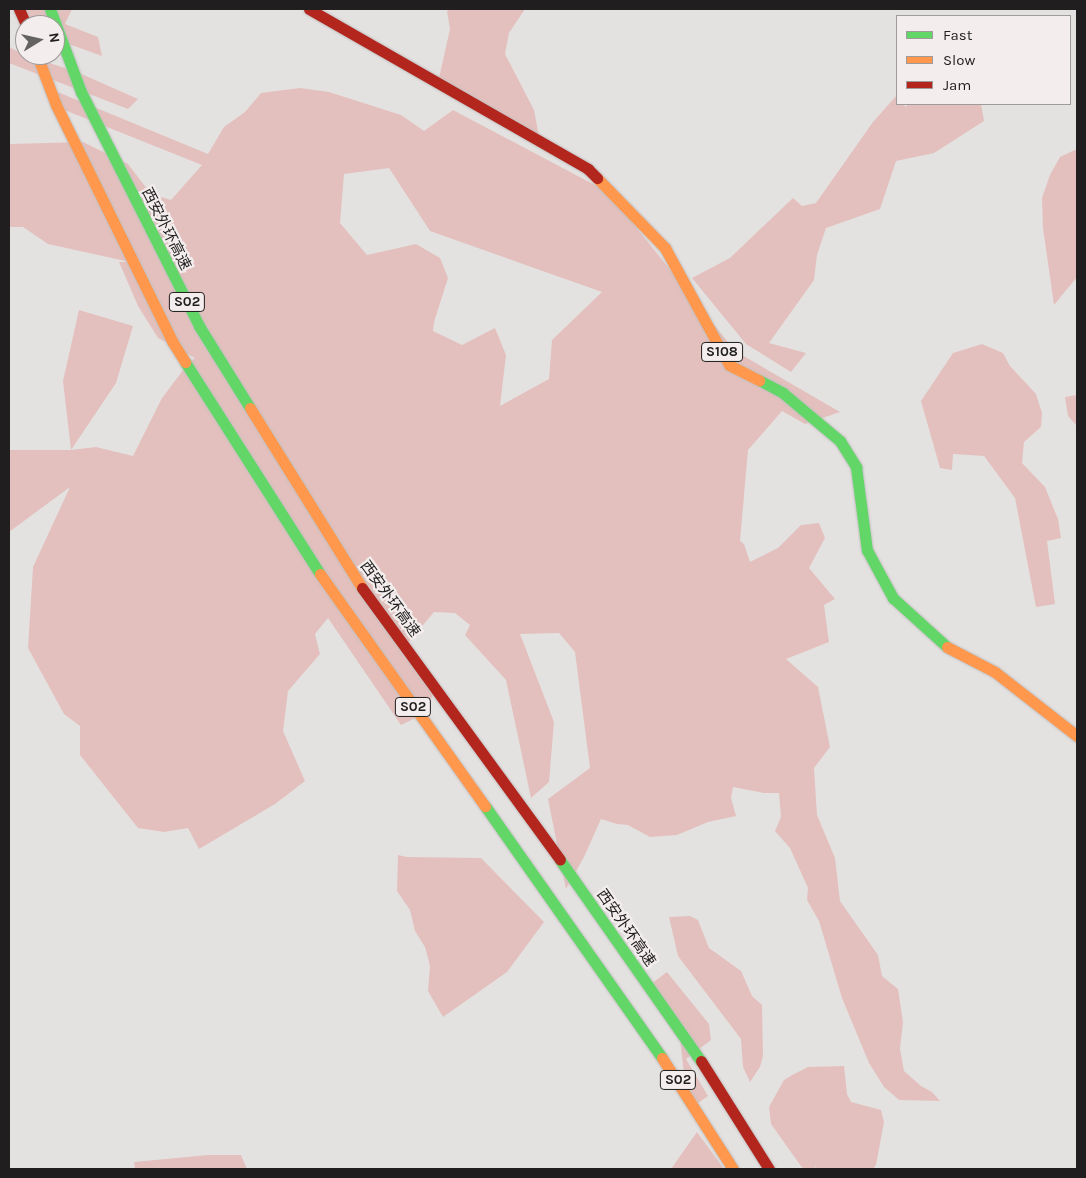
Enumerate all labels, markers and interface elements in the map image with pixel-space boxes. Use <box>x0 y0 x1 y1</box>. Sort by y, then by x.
north arrow <box>15 15 65 65</box>
legend <box>896 15 1071 105</box>
text: Fast <box>943 26 972 44</box>
text: N <box>45 31 64 44</box>
text: Slow <box>943 51 975 69</box>
text: Jam <box>943 76 971 94</box>
street label: 西安外环高速 <box>138 185 194 273</box>
road number: S02 <box>168 290 206 314</box>
road number: S108 <box>701 341 743 364</box>
street label: 西安外环高速 <box>356 557 424 641</box>
road number: S02 <box>394 696 432 719</box>
street label: 西安外环高速 <box>593 886 659 970</box>
road number: S02 <box>659 1068 697 1092</box>

